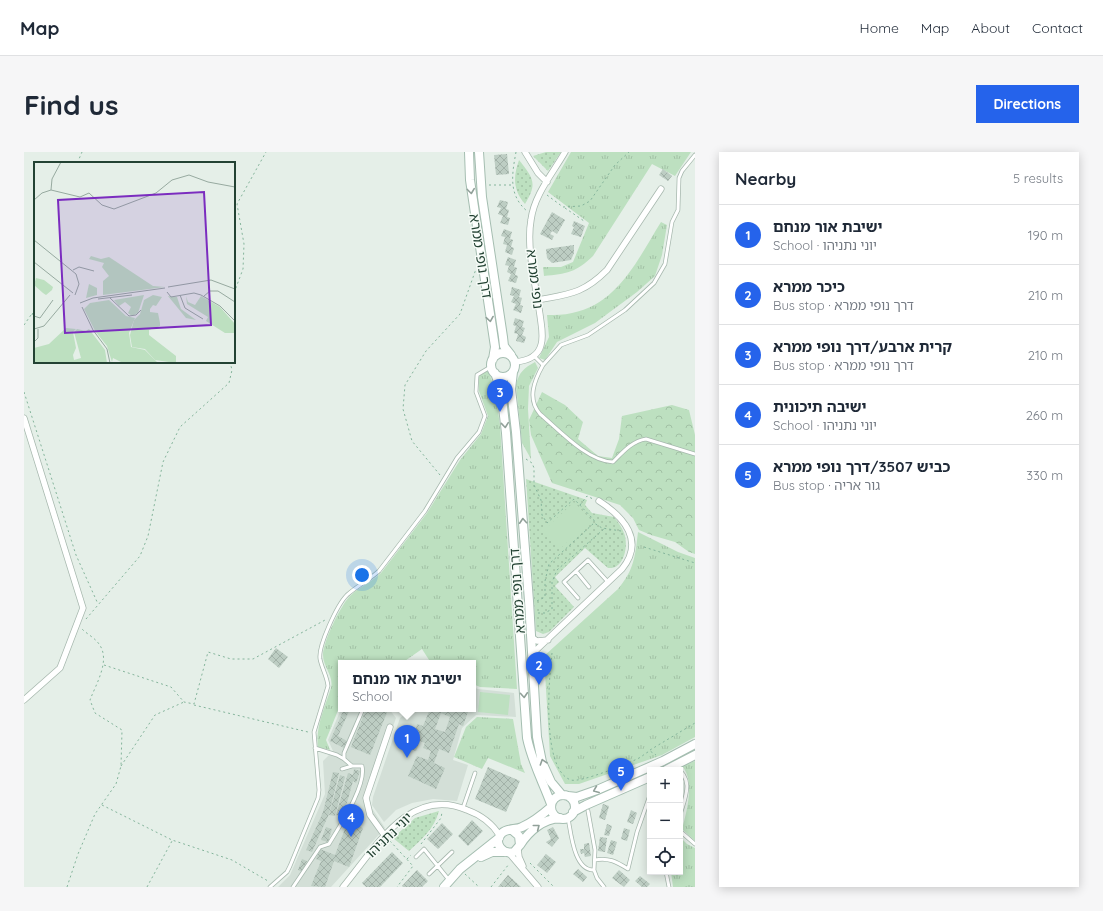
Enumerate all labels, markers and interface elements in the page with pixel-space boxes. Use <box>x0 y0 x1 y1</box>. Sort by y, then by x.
text: Map <box>20 16 59 40</box>
text: Home <box>860 19 899 37</box>
text: Map <box>921 19 949 37</box>
text: About <box>971 19 1010 37</box>
text: Contact <box>1032 19 1083 37</box>
button: Directions <box>976 85 1079 123</box>
text: Find us <box>24 87 118 122</box>
inset map <box>34 162 235 363</box>
text: Nearby <box>735 168 796 189</box>
text: 5 results <box>1013 170 1063 186</box>
one-way arrow <box>466 188 475 194</box>
street label: דרך נופי ממרא <box>465 212 497 300</box>
text: ישיבת אור מנחם <box>773 217 882 236</box>
text: 1 <box>745 227 751 243</box>
text: 190 m <box>1028 227 1063 243</box>
text: School · יוני נתניהו <box>773 237 877 253</box>
street label: נופי ממרא <box>522 248 548 310</box>
text: כיכר ממרא <box>773 277 845 296</box>
text: 2 <box>744 287 752 303</box>
text: 210 m <box>1028 287 1063 303</box>
text: Bus stop · דרך נופי ממרא <box>773 297 914 313</box>
one-way arrow <box>485 316 494 323</box>
text: קרית ארבע/דרך נופי ממרא <box>773 337 952 356</box>
text: 3 <box>745 347 751 363</box>
text: 210 m <box>1028 347 1063 363</box>
text: Bus stop · דרך נופי ממרא <box>773 357 914 373</box>
pin: 3 <box>487 379 513 412</box>
text: ישיבה תיכונית <box>773 397 867 416</box>
text: 4 <box>744 407 752 423</box>
text: 260 m <box>1026 407 1063 423</box>
text: School · יוני נתניהו <box>773 417 877 433</box>
one-way arrow <box>500 422 509 428</box>
text: כביש 3507/דרך נופי ממרא <box>773 457 950 476</box>
text: 5 <box>744 467 752 483</box>
text: 330 m <box>1026 467 1063 483</box>
text: Bus stop · גור אריה <box>773 477 880 493</box>
one-way arrow <box>518 518 527 524</box>
street label: דרך נופי ממרא <box>505 547 529 634</box>
your location <box>352 565 372 585</box>
pin: 2 <box>526 652 552 685</box>
popup <box>338 660 476 712</box>
text: ישיבת אור מנחם <box>352 669 462 688</box>
text: School <box>352 688 392 704</box>
one-way arrow <box>520 692 529 698</box>
pin: 1 <box>394 725 420 758</box>
pin: 5 <box>608 758 634 791</box>
one-way arrow <box>539 759 548 766</box>
map controls <box>647 767 683 875</box>
button: + <box>647 767 683 803</box>
one-way arrow <box>593 785 601 793</box>
button: − <box>647 803 683 839</box>
pin: 4 <box>338 804 364 837</box>
street label: יוני נתניהו <box>362 808 416 862</box>
one-way arrow <box>533 825 540 832</box>
button: locate <box>647 839 683 875</box>

